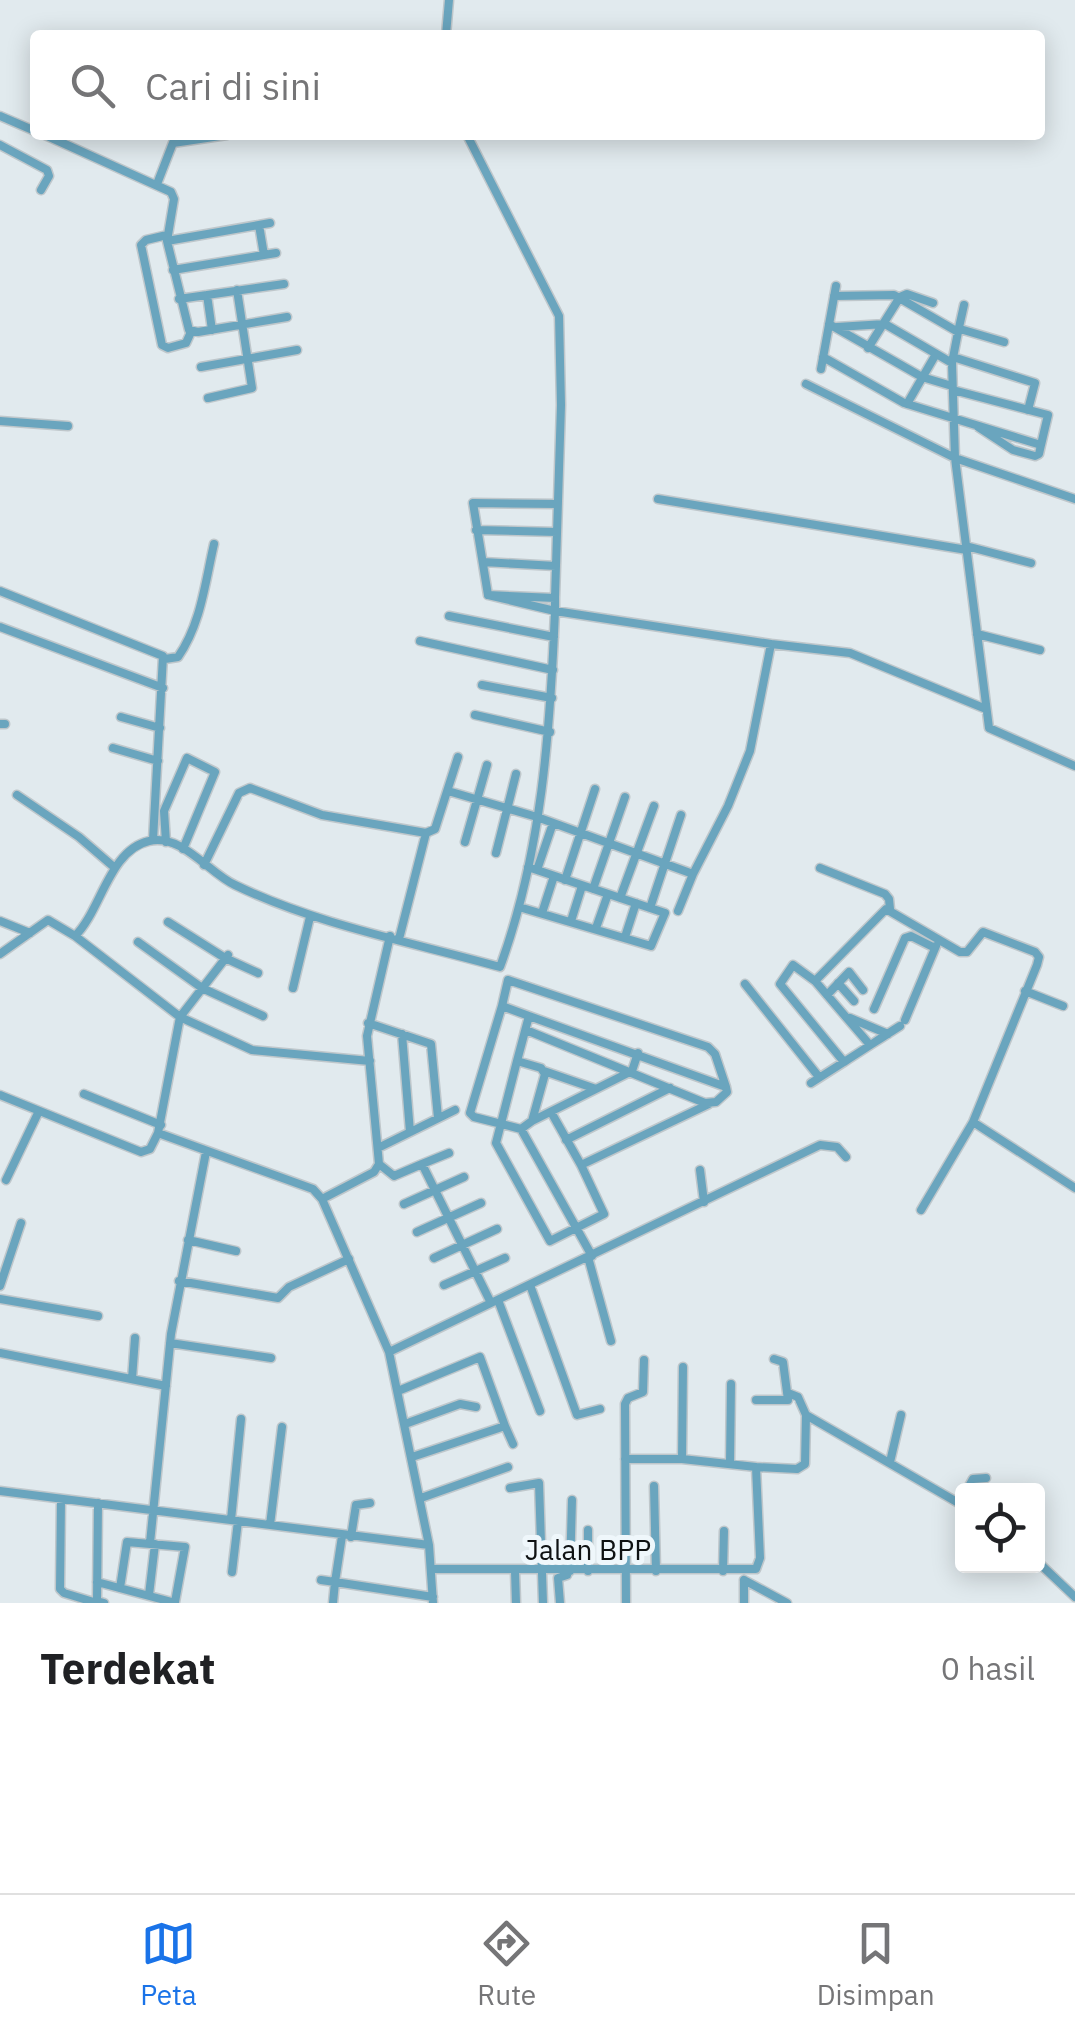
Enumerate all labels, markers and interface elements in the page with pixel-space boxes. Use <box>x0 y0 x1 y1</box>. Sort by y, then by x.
search box <box>30 30 1045 140</box>
icon: search <box>65 58 120 113</box>
text: Cari di sini <box>145 61 321 110</box>
map controls <box>955 1483 1045 1573</box>
button: locate <box>955 1483 1045 1573</box>
street label: Jalan BPP <box>525 1531 651 1568</box>
text: Terdekat <box>40 1641 215 1696</box>
text: 0 hasil <box>941 1647 1035 1689</box>
tab: Peta <box>140 1916 197 2013</box>
tab: Rute <box>477 1916 536 2013</box>
tab: Disimpan <box>817 1916 935 2013</box>

